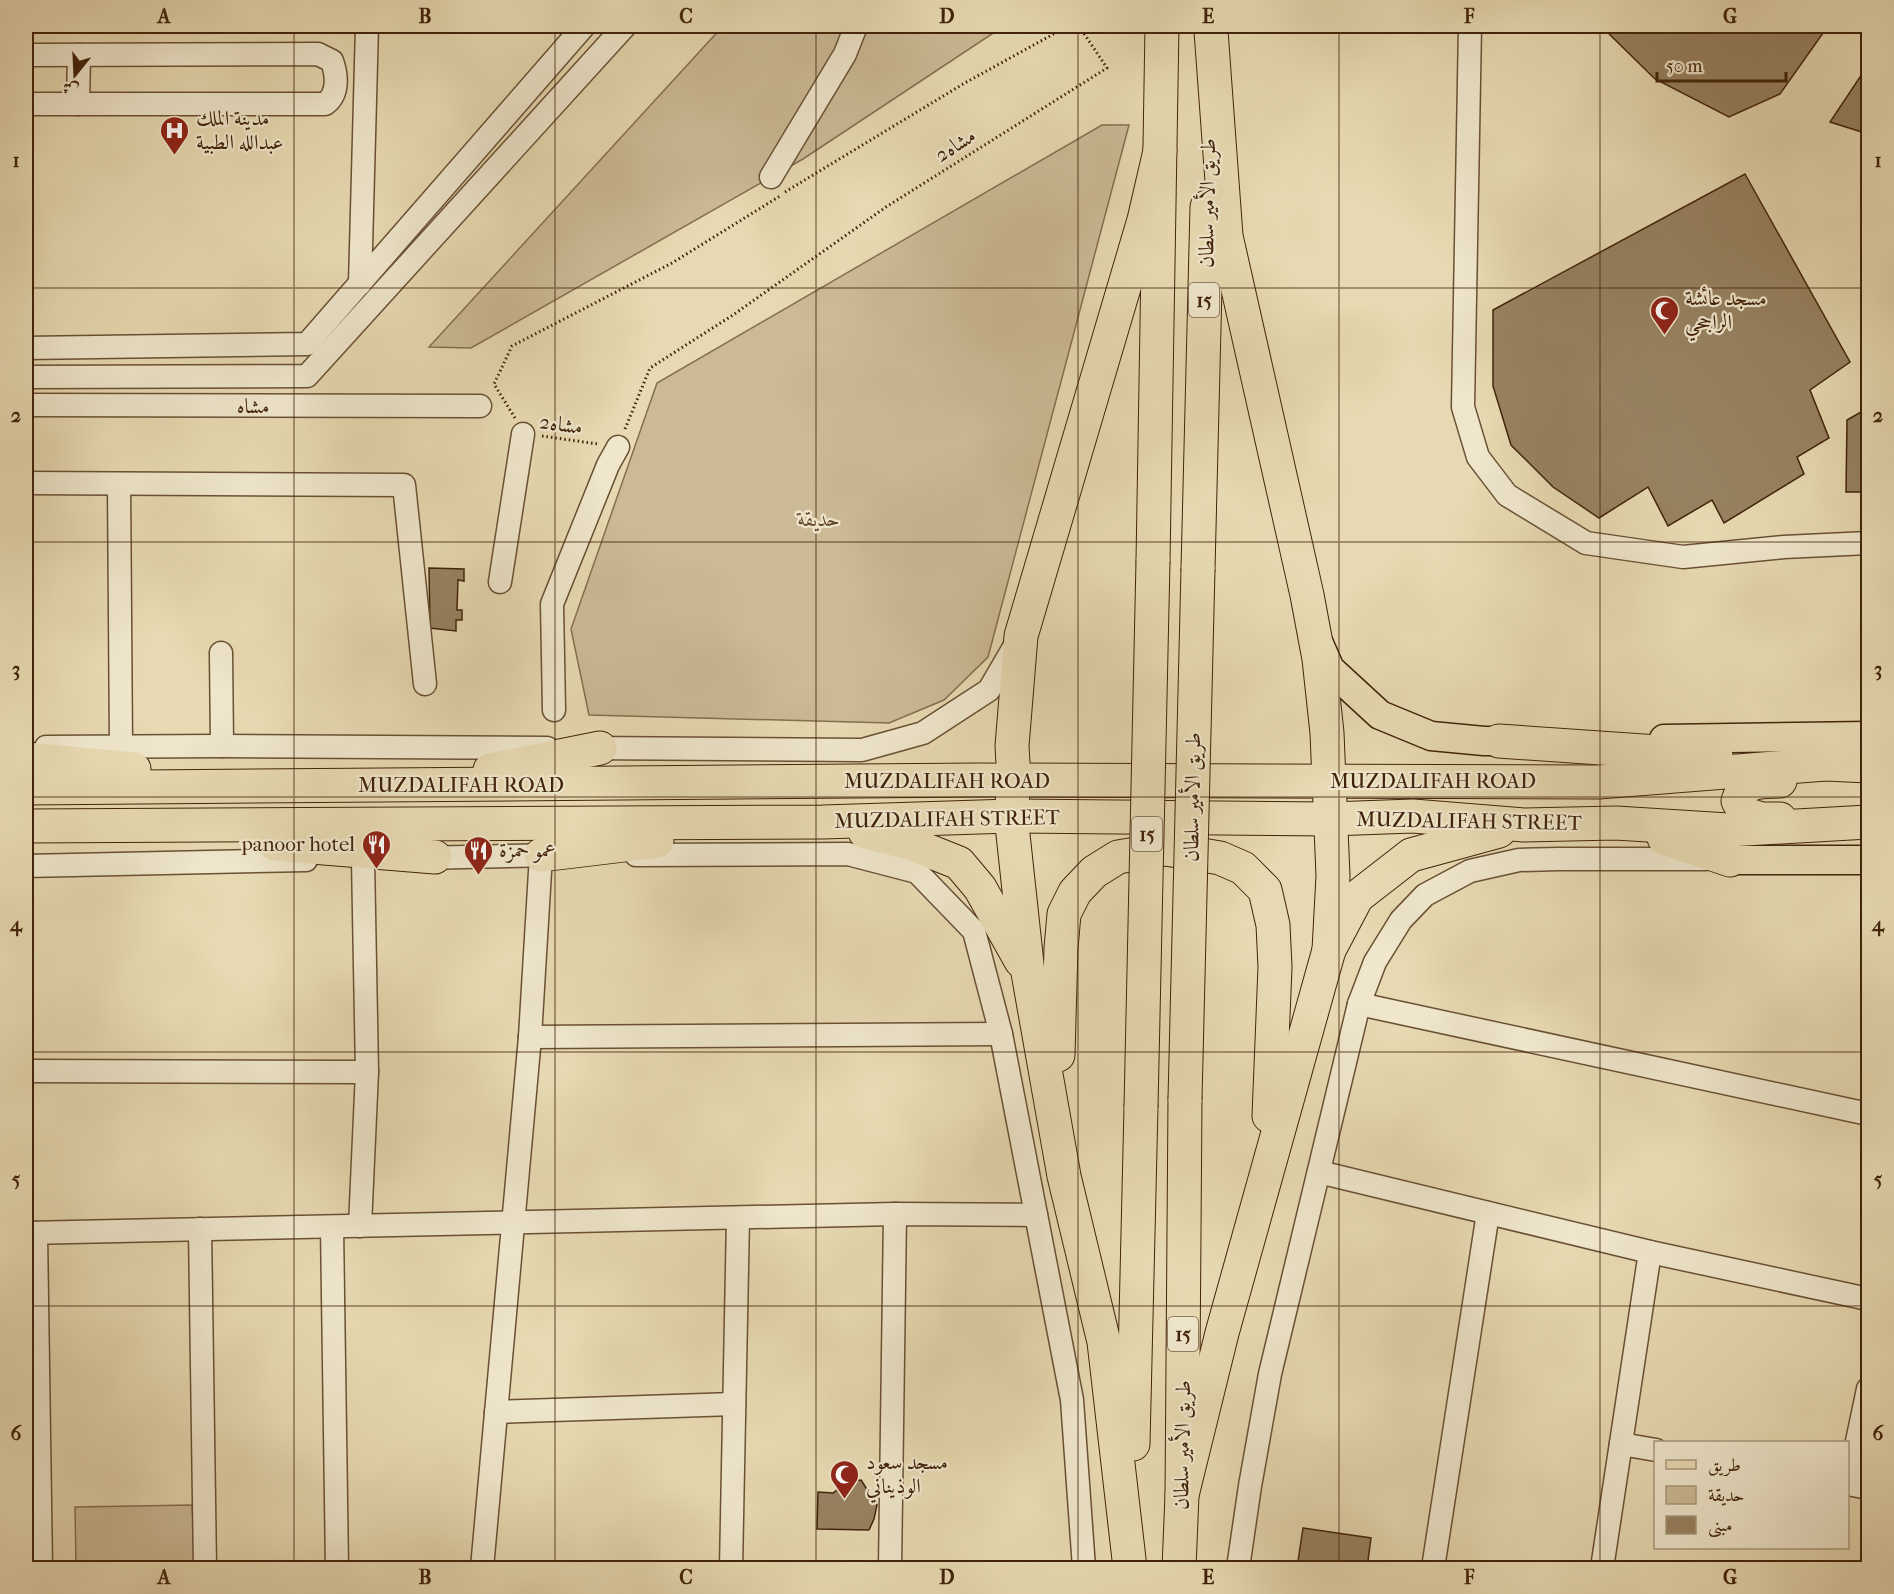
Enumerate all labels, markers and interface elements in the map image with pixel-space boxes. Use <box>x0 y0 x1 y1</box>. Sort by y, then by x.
text: A <box>156 5 172 28</box>
text: B <box>418 5 432 28</box>
text: C <box>679 5 693 28</box>
text: D <box>939 5 955 28</box>
text: E <box>1202 5 1214 28</box>
text: F <box>1463 5 1475 28</box>
text: G <box>1723 5 1737 28</box>
north arrow <box>45 45 105 105</box>
scale bar <box>1657 45 1786 83</box>
text: 50 m <box>1666 56 1703 77</box>
text: ش <box>60 77 81 100</box>
place label: مدينة الملك عبدالله الطبية <box>196 106 284 155</box>
hospital icon: مدينة الملك عبدالله الطبية <box>159 114 191 156</box>
street label: مشاه2 <box>930 123 980 167</box>
street label: طريق الأمير سلطان <box>1191 138 1221 268</box>
text: 1 <box>12 149 20 172</box>
text: 1 <box>1874 149 1882 172</box>
road number: 15 <box>1189 283 1219 317</box>
place label: مسجد عائشة الراجحي <box>1685 286 1767 342</box>
mosque icon: مسجد عائشة الراجحي <box>1648 294 1680 336</box>
street label: مشاه <box>237 394 269 418</box>
text: 2 <box>11 404 21 427</box>
text: 2 <box>1873 404 1883 427</box>
street label: مشاه2 <box>538 409 584 439</box>
park label: حديقة <box>796 507 840 532</box>
text: 3 <box>12 658 20 681</box>
text: 3 <box>1874 658 1882 681</box>
street label: طريق الأمير سلطان <box>1176 732 1206 862</box>
street label: MUZDALIFAH ROAD <box>844 769 1050 793</box>
street label: MUZDALIFAH ROAD <box>1330 769 1536 793</box>
street label: MUZDALIFAH ROAD <box>358 773 564 797</box>
street label: MUZDALIFAH STREET <box>834 805 1061 833</box>
street label: MUZDALIFAH STREET <box>1356 807 1583 835</box>
road number: 15 <box>1132 817 1162 851</box>
restaurant icon: panoor hotel <box>360 828 392 870</box>
place label: panoor hotel <box>240 832 355 856</box>
restaurant icon: عمو حمزة <box>462 834 494 876</box>
place label: عمو حمزة <box>499 838 556 863</box>
text: 4 <box>9 913 23 937</box>
text: 4 <box>1871 913 1885 937</box>
text: 5 <box>12 1168 21 1191</box>
text: 5 <box>1874 1168 1883 1191</box>
road number: 15 <box>1168 1317 1198 1351</box>
street label: طريق الأمير سلطان <box>1166 1380 1196 1510</box>
text: 6 <box>11 1422 23 1445</box>
text: 6 <box>1873 1422 1885 1445</box>
legend <box>1654 1441 1849 1549</box>
place label: مسجد سعود الوذيناني <box>866 1450 948 1503</box>
text: طريق <box>1708 1455 1741 1477</box>
mosque icon: مسجد سعود الوذيناني <box>829 1458 861 1500</box>
text: حديقة <box>1708 1485 1744 1506</box>
text: مبنى <box>1708 1515 1733 1538</box>
text: A <box>156 1566 172 1589</box>
text: B <box>418 1566 432 1589</box>
text: C <box>679 1566 693 1589</box>
text: D <box>939 1566 955 1589</box>
text: E <box>1202 1566 1214 1589</box>
text: F <box>1463 1566 1475 1589</box>
text: G <box>1723 1566 1737 1589</box>

